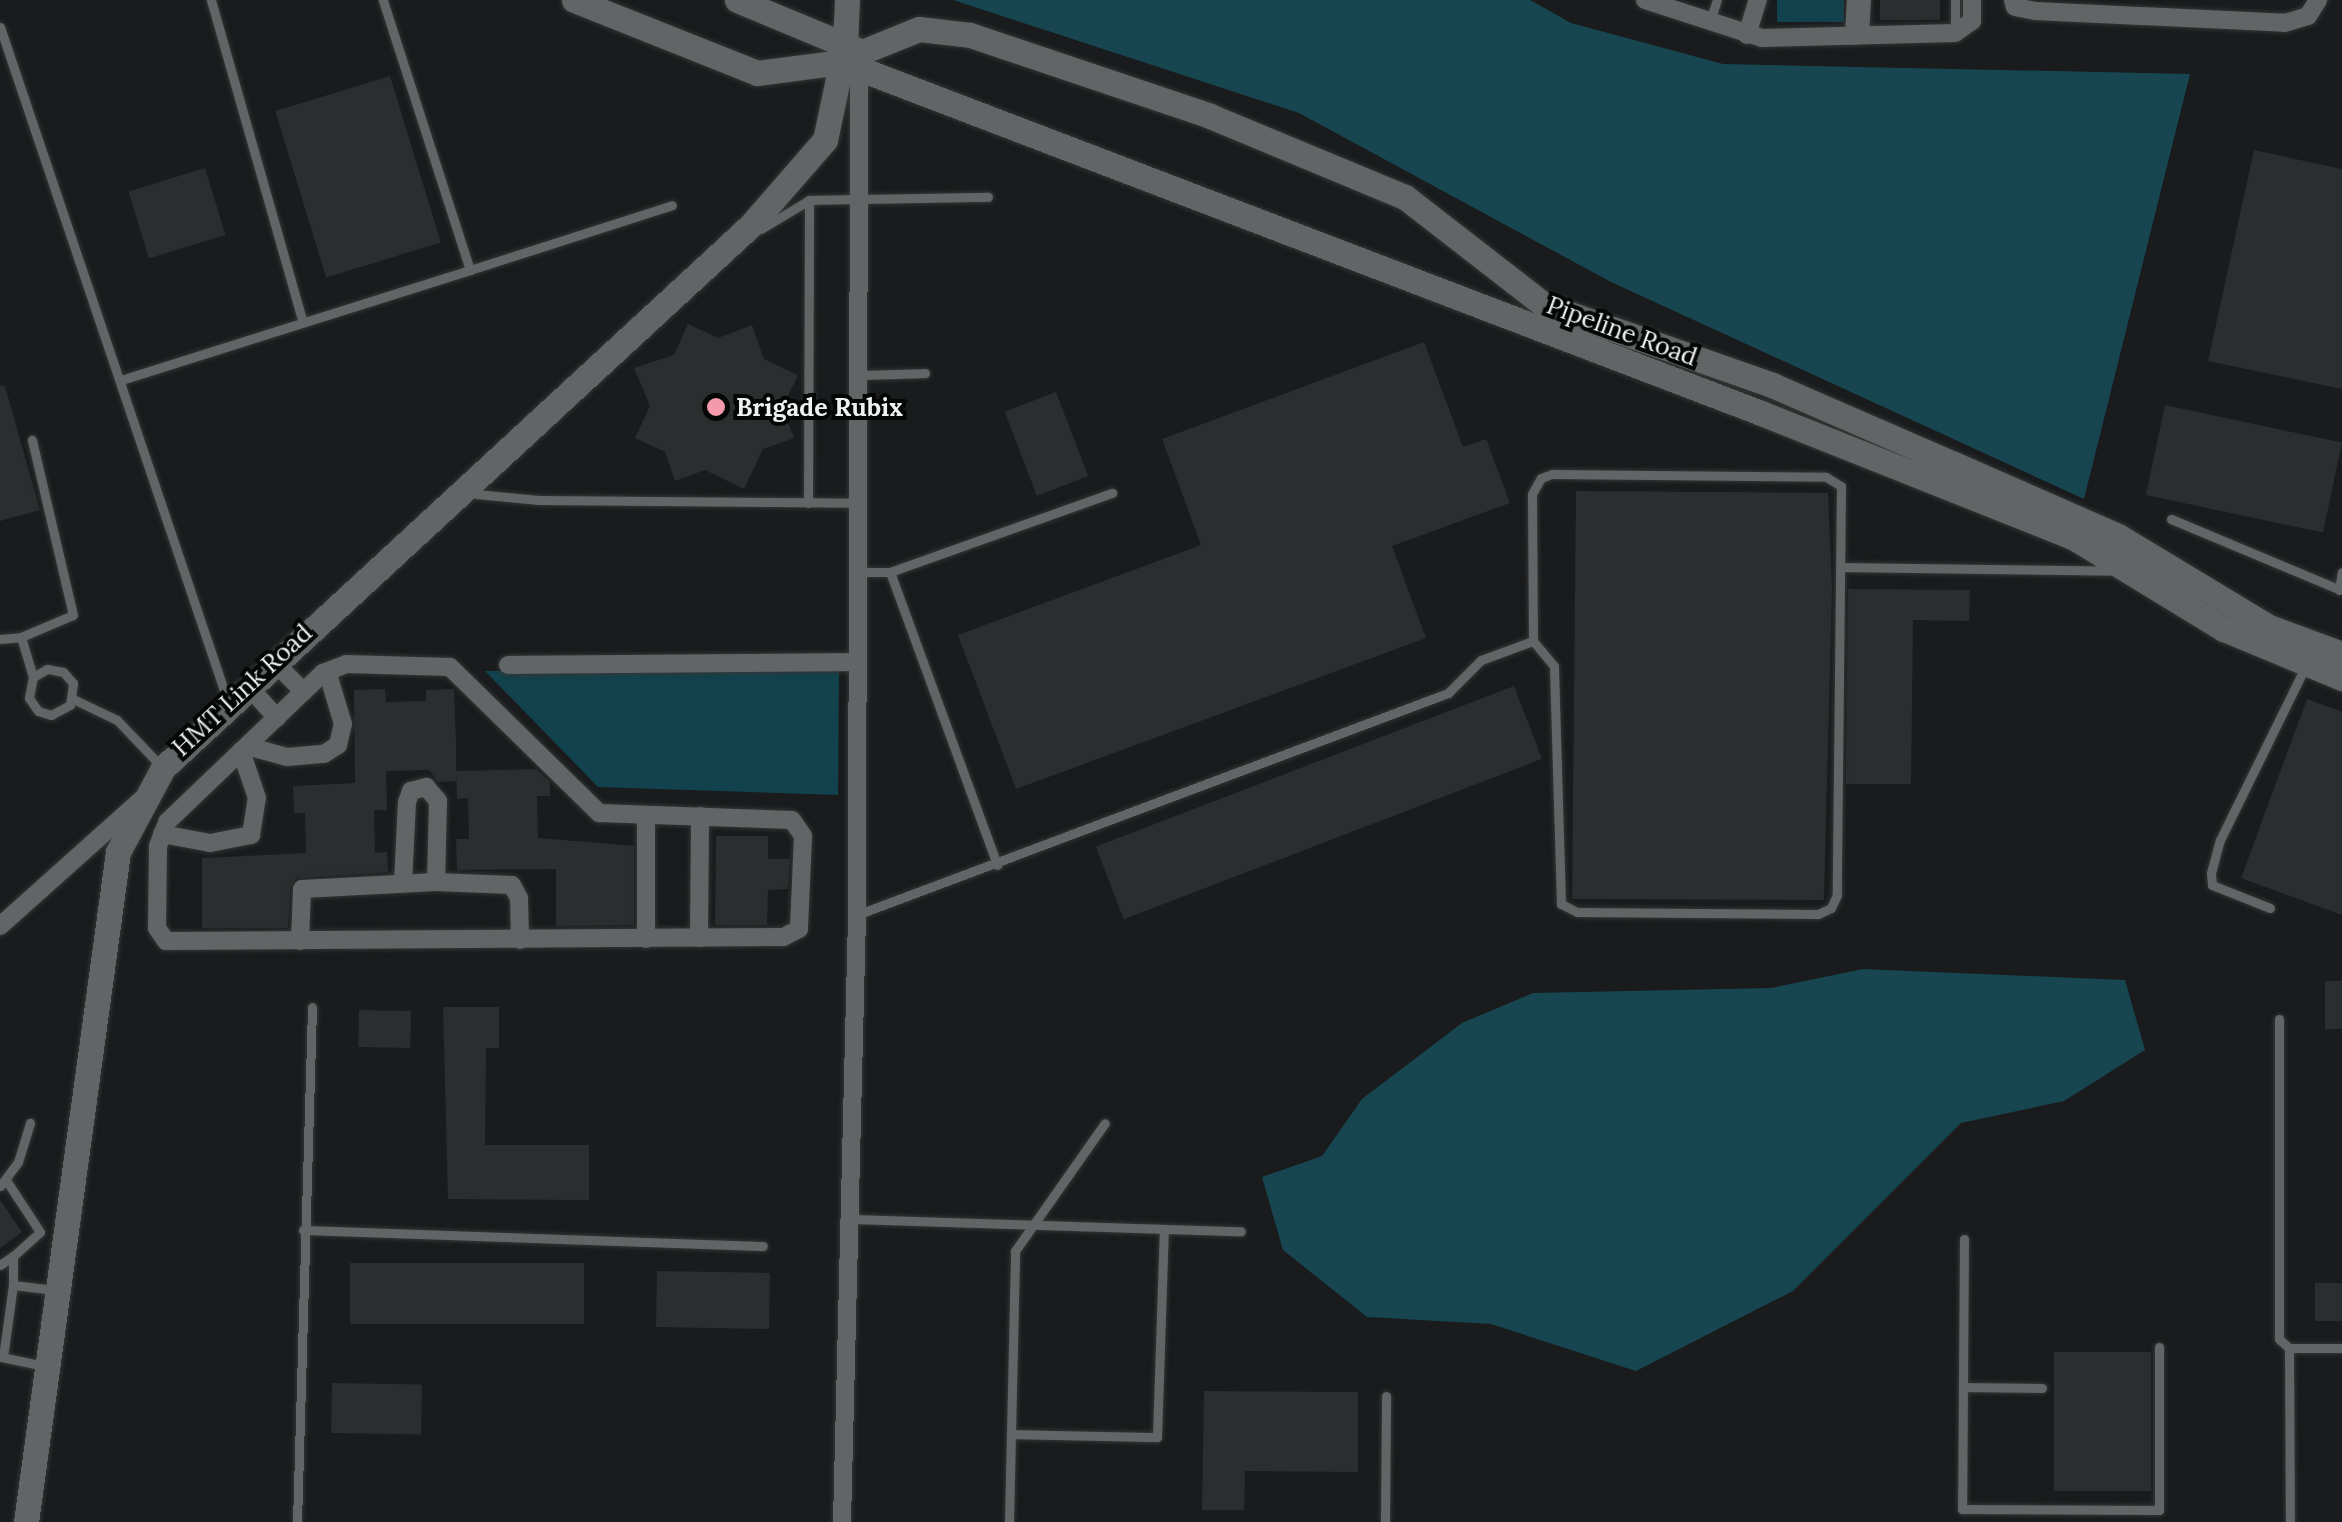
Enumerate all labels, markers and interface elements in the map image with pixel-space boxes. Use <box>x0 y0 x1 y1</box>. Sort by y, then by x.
street label: Pipeline Road <box>1543 290 1701 372</box>
place label: Brigade Rubix <box>736 392 903 422</box>
marker: Brigade Rubix <box>705 396 727 418</box>
street label: HMT Link Road <box>166 618 318 762</box>

